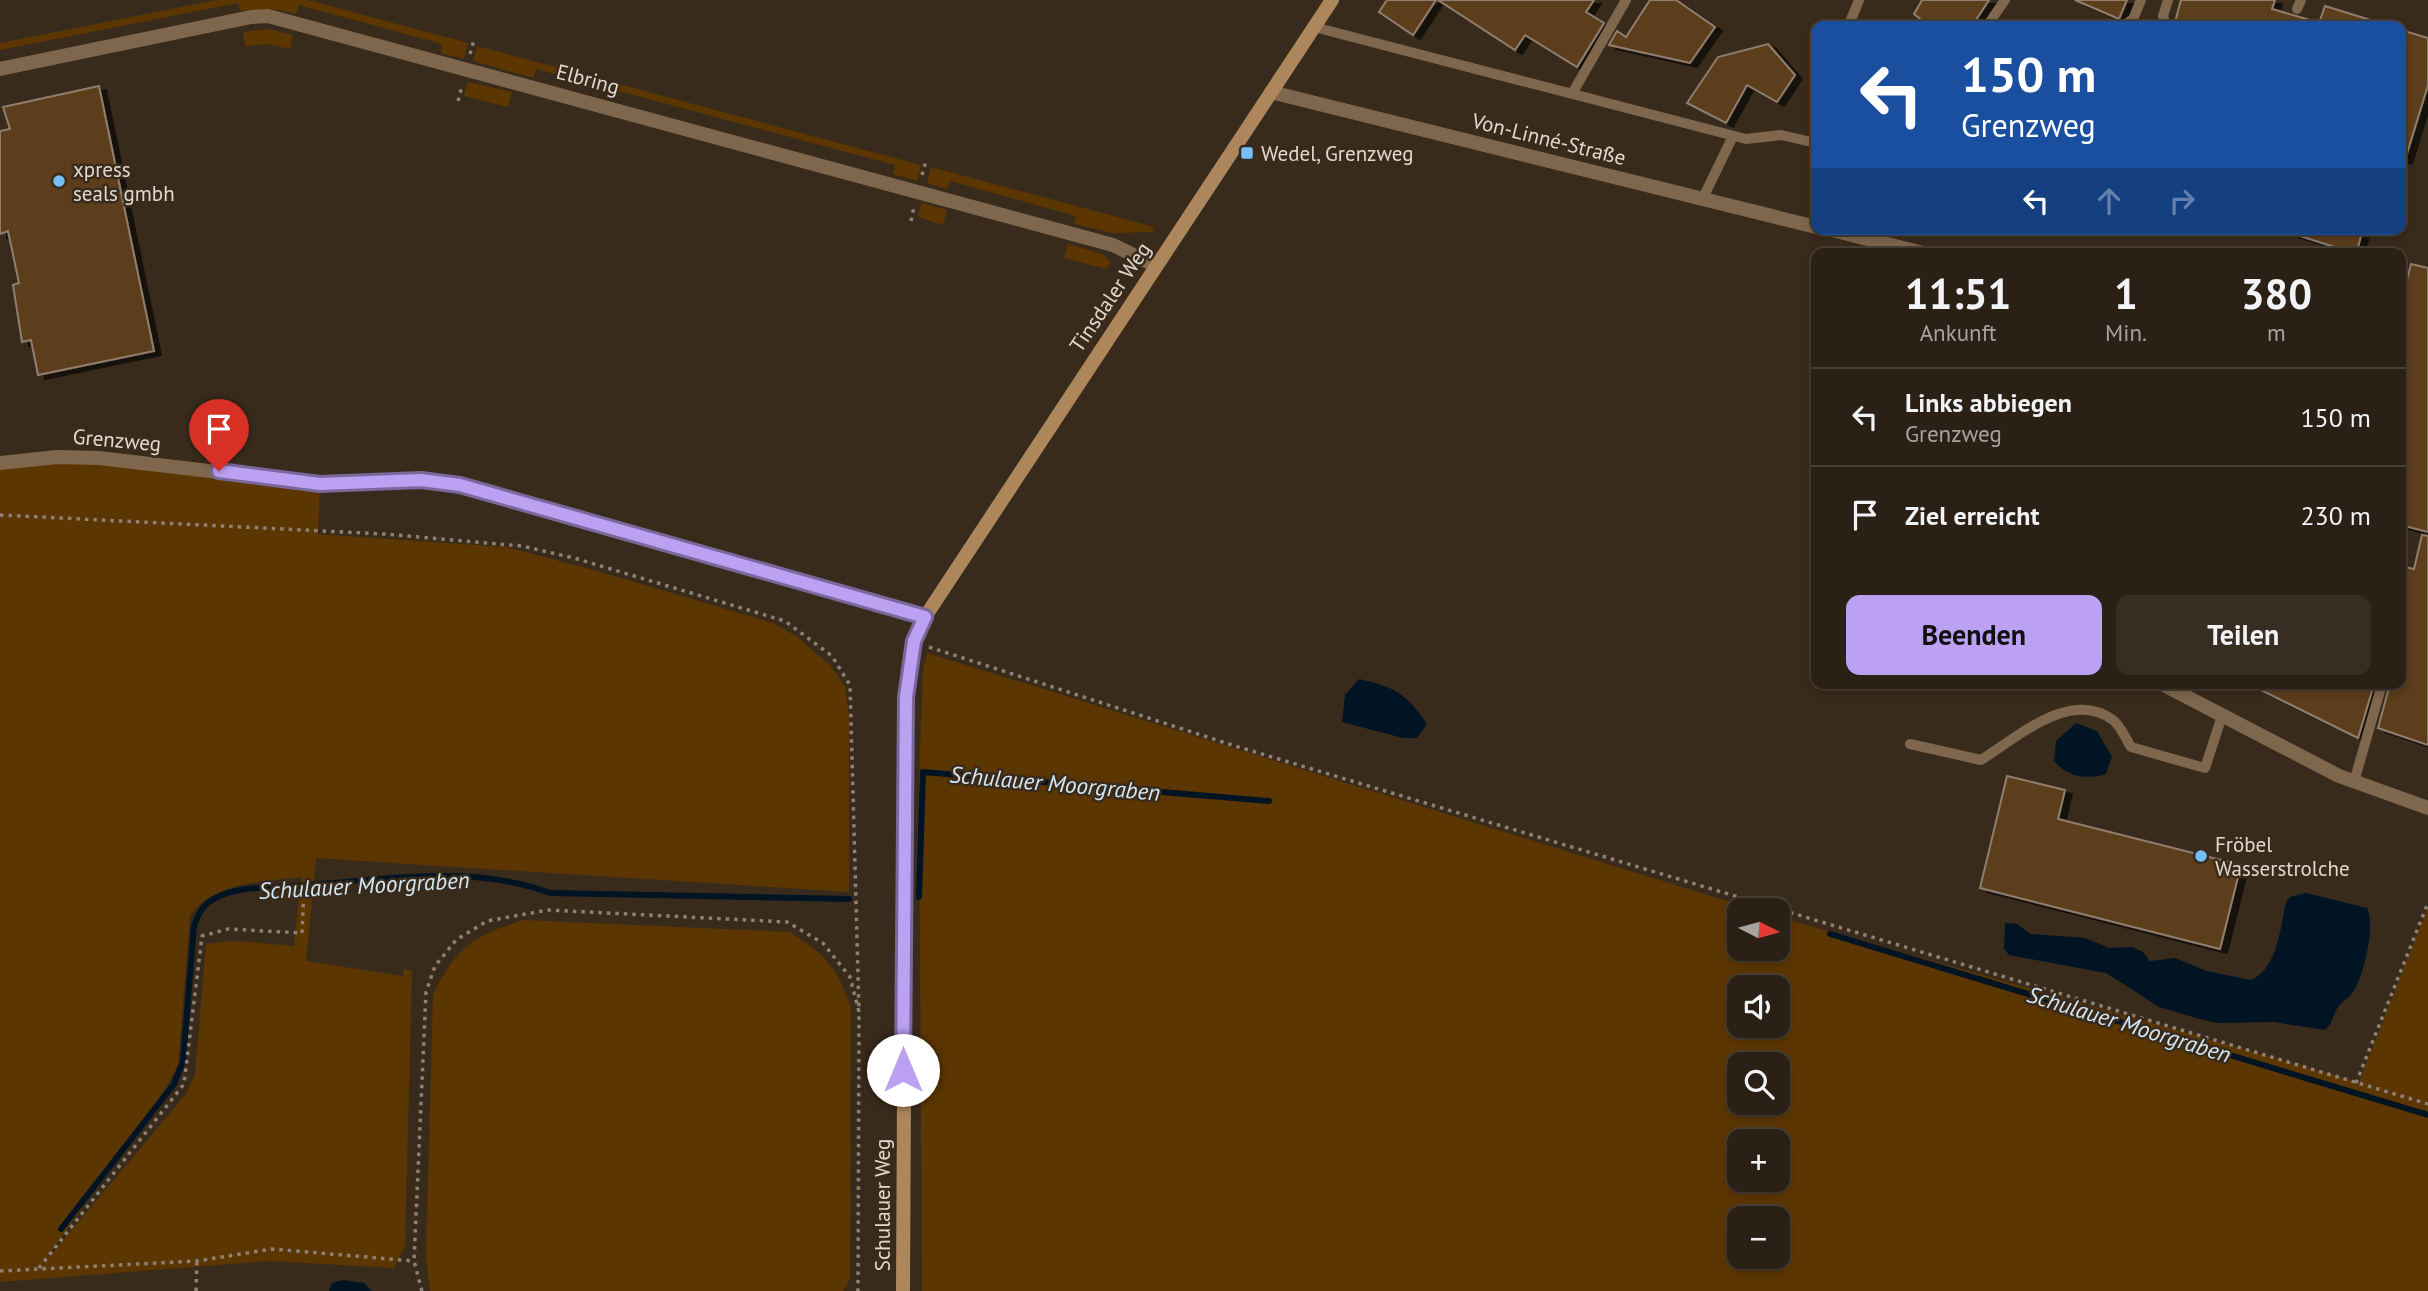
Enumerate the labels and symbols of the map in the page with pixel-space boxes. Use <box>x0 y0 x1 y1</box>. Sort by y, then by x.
street label: Elbring <box>553 58 623 100</box>
street label: Von-Linné-Straße <box>1468 107 1629 171</box>
place label: Wedel, Grenzweg <box>1261 140 1413 167</box>
marker: Wedel, Grenzweg <box>1239 145 1255 161</box>
place label: xpress seals gmbh <box>73 156 175 207</box>
marker: xpress seals gmbh <box>51 173 67 189</box>
street label: Tinsdaler Weg <box>1063 237 1157 357</box>
pin <box>189 399 249 471</box>
street label: Grenzweg <box>72 423 162 457</box>
water label: Schulauer Moorgraben <box>948 759 1162 807</box>
place label: Fröbel Wasserstrolche <box>2215 831 2350 882</box>
marker: Fröbel Wasserstrolche <box>2193 848 2209 864</box>
water label: Schulauer Moorgraben <box>258 865 470 905</box>
north arrow <box>1727 898 1790 961</box>
water label: Schulauer Moorgraben <box>2024 979 2234 1069</box>
position arrow <box>866 1033 940 1107</box>
street label: Schulauer Weg <box>869 1139 896 1271</box>

